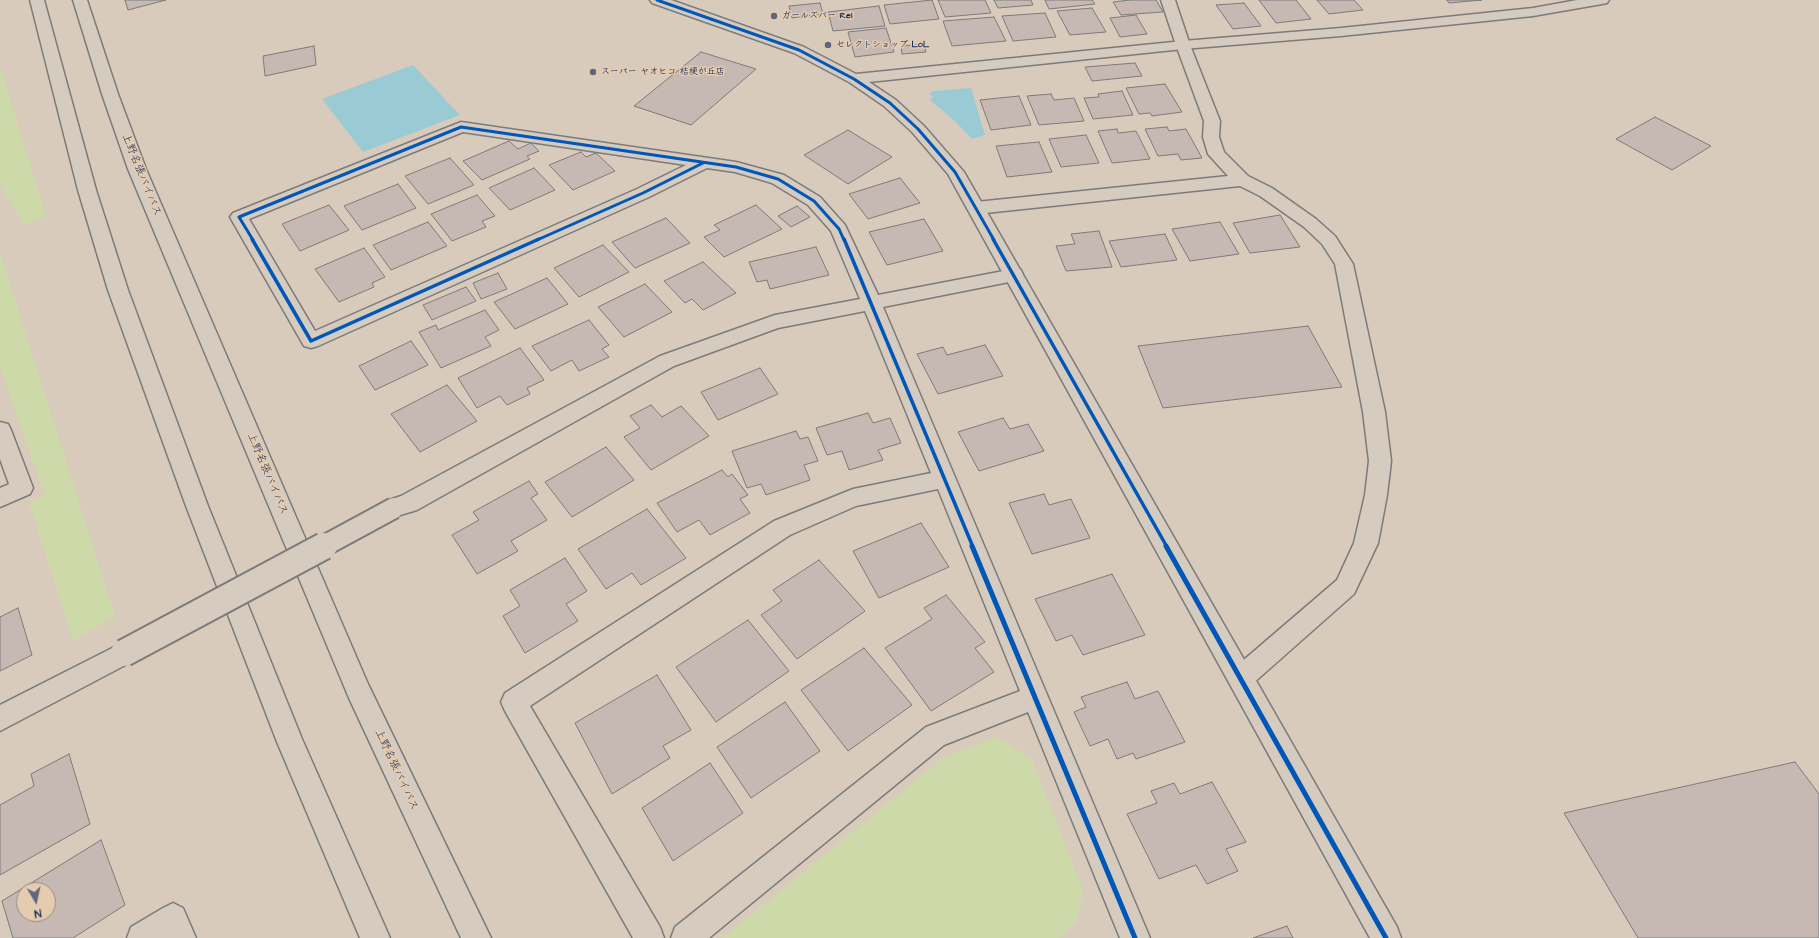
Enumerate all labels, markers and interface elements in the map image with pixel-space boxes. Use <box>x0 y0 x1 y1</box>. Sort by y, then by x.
marker: ガールズバー Rei <box>769 11 779 21</box>
place label: ガールズバー Rei <box>782 11 852 21</box>
marker: セレクトショップ LoL <box>823 40 833 50</box>
place label: セレクトショップ LoL <box>836 40 929 50</box>
marker: スーパー ヤオヒコ 桔梗が丘店 <box>588 67 598 77</box>
place label: スーパー ヤオヒコ 桔梗が丘店 <box>601 67 725 77</box>
street label: 上野名張バイパス <box>118 132 164 218</box>
street label: 上野名張バイパス <box>244 431 290 517</box>
street label: 上野名張バイパス <box>371 727 421 813</box>
north arrow <box>16 882 56 922</box>
text: N <box>33 905 42 921</box>

